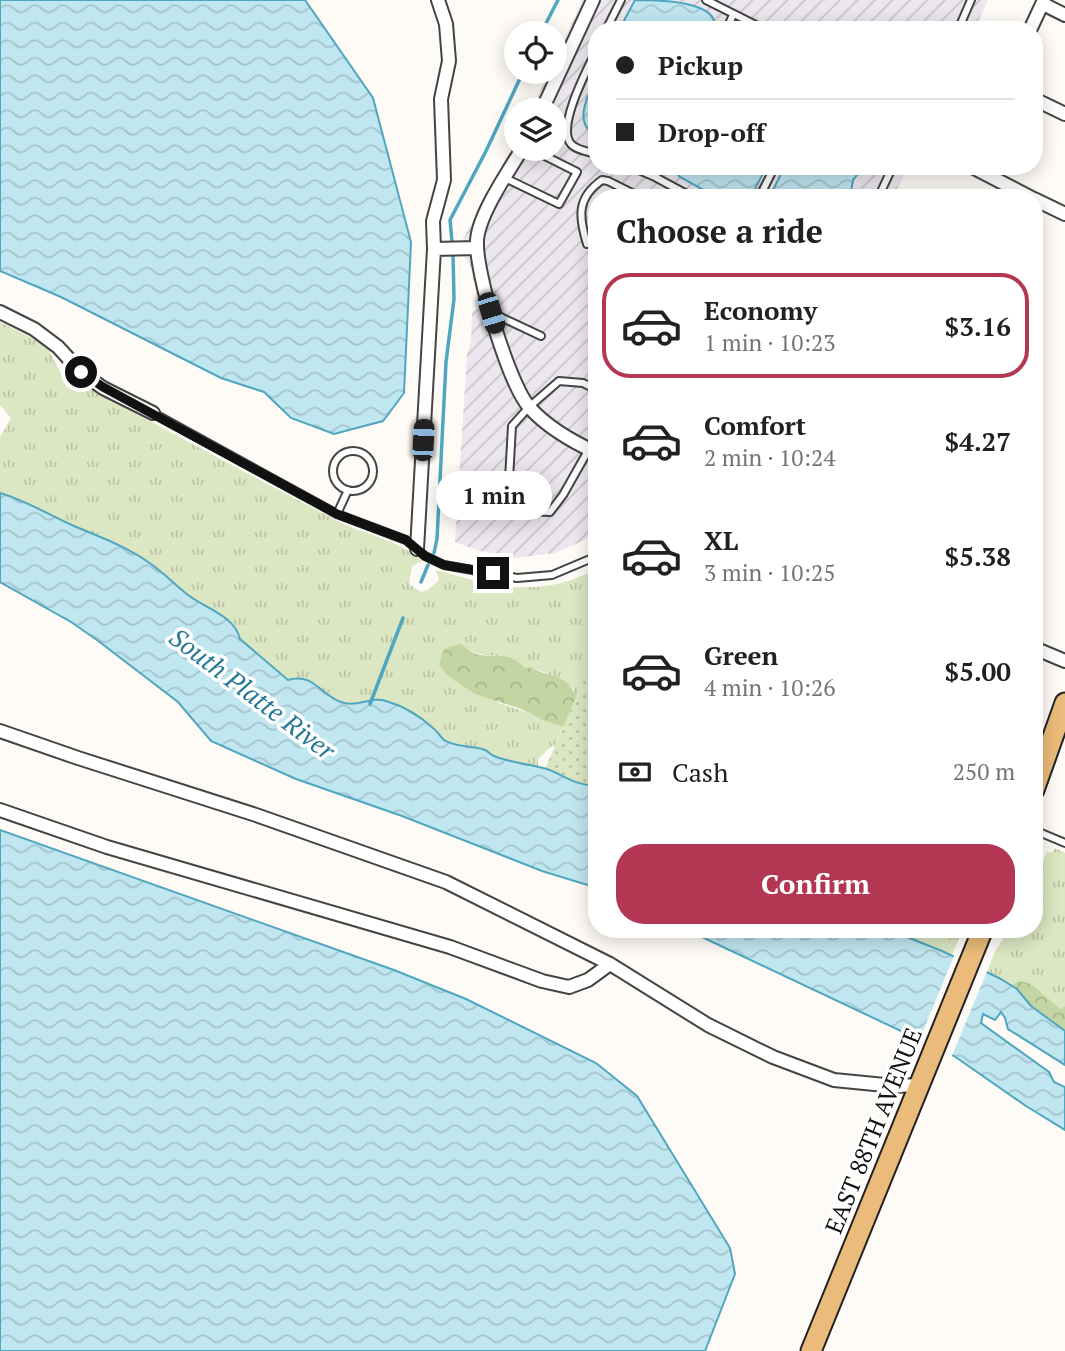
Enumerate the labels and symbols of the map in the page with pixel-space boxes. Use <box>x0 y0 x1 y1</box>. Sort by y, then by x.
car <box>475 290 508 336</box>
route start <box>65 356 97 388</box>
car <box>412 418 435 462</box>
callout: 1 min <box>435 472 551 520</box>
route end <box>477 557 509 589</box>
water label: South Platte River <box>163 620 343 767</box>
street label: EAST 88TH AVENUE <box>817 1023 929 1238</box>

